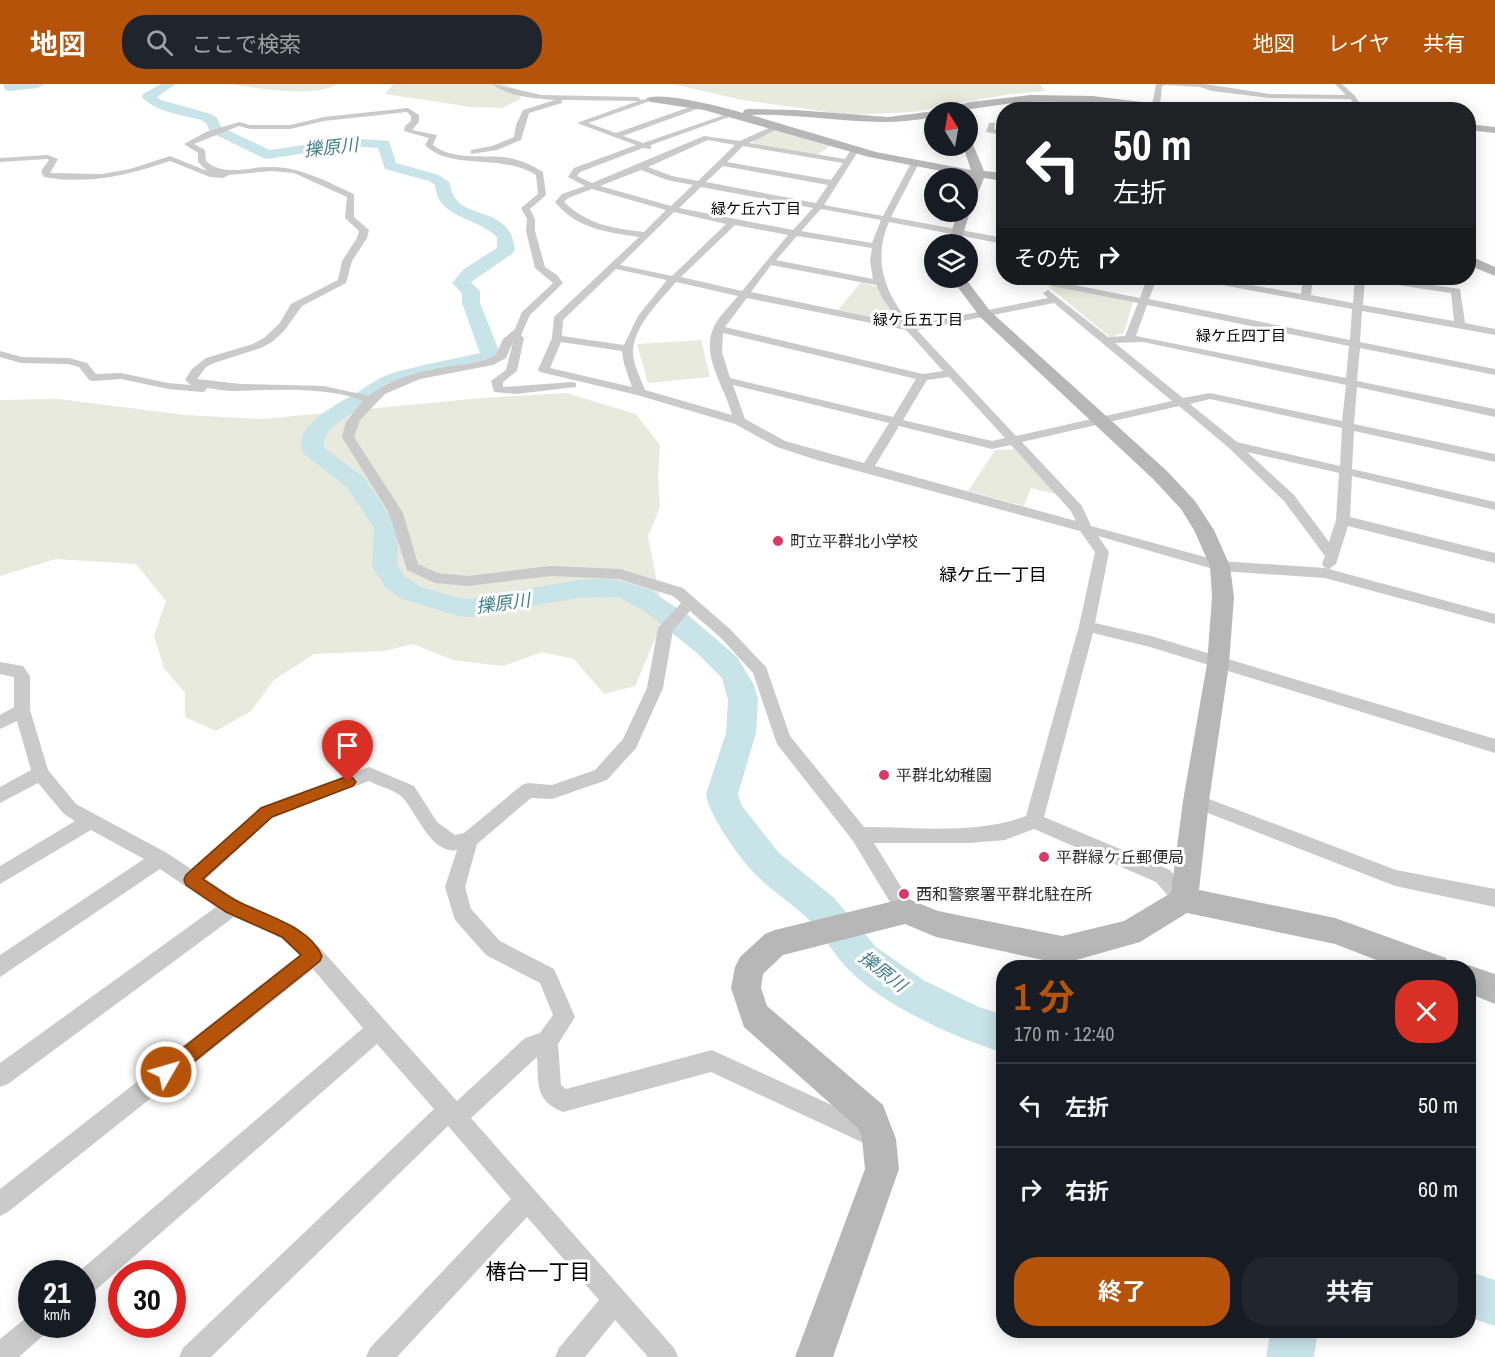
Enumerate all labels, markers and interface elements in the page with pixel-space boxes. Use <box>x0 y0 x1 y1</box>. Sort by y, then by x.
search box <box>122 15 542 69</box>
text: 地図 <box>30 25 86 63</box>
icon: search <box>143 26 176 59</box>
text: ここで検索 <box>191 29 301 59</box>
text: 地図 <box>1253 29 1295 58</box>
text: レイヤ <box>1328 29 1390 58</box>
text: 共有 <box>1423 29 1465 58</box>
north arrow <box>924 102 978 156</box>
map controls <box>924 102 978 288</box>
text: 50 m <box>1113 117 1192 173</box>
icon: left <box>1014 126 1092 204</box>
water label: 擽原川 <box>303 132 361 162</box>
button: search <box>924 168 978 222</box>
text: 左折 <box>1113 174 1167 210</box>
district label: 緑ケ丘六丁目 <box>711 198 801 219</box>
button: layers <box>924 234 978 288</box>
icon: right <box>1092 240 1125 273</box>
text: その先 <box>1014 243 1080 273</box>
district label: 緑ケ丘五丁目 <box>873 309 963 330</box>
district label: 緑ケ丘四丁目 <box>1196 325 1286 346</box>
place label: 町立平群北小学校 <box>790 530 918 552</box>
marker: 町立平群北小学校 <box>771 534 785 548</box>
district label: 緑ケ丘一丁目 <box>939 562 1047 587</box>
water label: 擽原川 <box>475 587 533 619</box>
pin <box>322 720 373 782</box>
icon: arrive <box>331 729 364 762</box>
place label: 平群北幼稚園 <box>896 764 992 786</box>
marker: 平群北幼稚園 <box>877 768 891 782</box>
place label: 平群緑ケ丘郵便局 <box>1056 846 1184 868</box>
marker: 平群緑ケ丘郵便局 <box>1037 850 1051 864</box>
place label: 西和警察署平群北駐在所 <box>916 883 1092 905</box>
marker: 西和警察署平群北駐在所 <box>897 887 911 901</box>
water label: 擽原川 <box>854 945 914 999</box>
text: 1 分 <box>1014 973 1075 1021</box>
button: close <box>1395 980 1458 1043</box>
text: 170 m · 12:40 <box>1014 1020 1114 1047</box>
position arrow <box>134 1040 198 1104</box>
icon: left <box>1014 1089 1047 1122</box>
text: 50 m <box>1418 1090 1458 1120</box>
text: 左折 <box>1065 1092 1109 1122</box>
icon: right <box>1014 1173 1047 1206</box>
text: 60 m <box>1418 1174 1458 1204</box>
text: 右折 <box>1065 1176 1109 1206</box>
district label: 椿台一丁目 <box>486 1257 591 1286</box>
button: 終了 <box>1014 1257 1230 1326</box>
button: 共有 <box>1242 1257 1458 1326</box>
speed limit sign: 30 <box>108 1260 186 1338</box>
text: 21 <box>43 1272 71 1312</box>
text: km/h <box>44 1304 70 1325</box>

